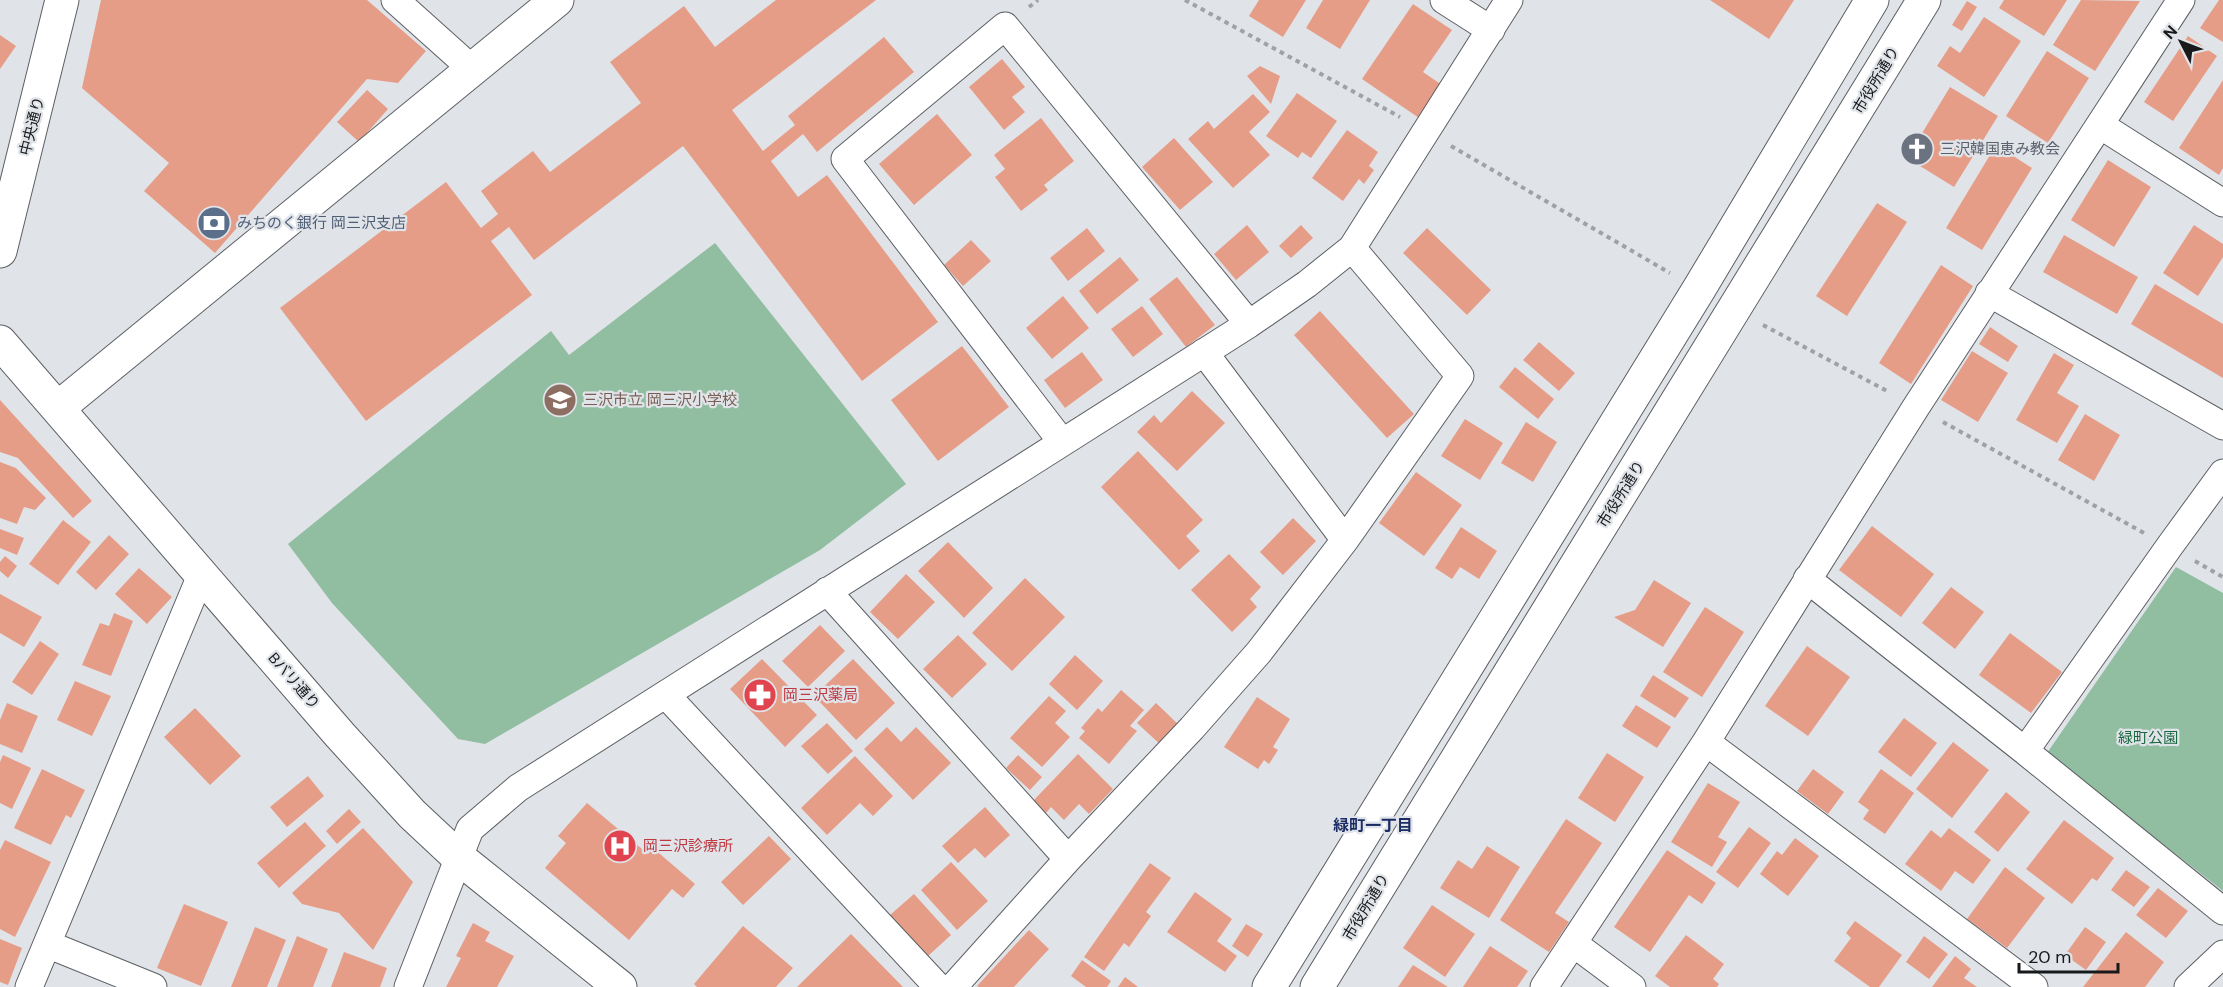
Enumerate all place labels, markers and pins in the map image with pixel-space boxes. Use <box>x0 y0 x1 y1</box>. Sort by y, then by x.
church icon: 三沢韓国恵み教会 <box>1899 131 1935 167</box>
place label: 三沢韓国恵み教会 <box>1940 139 2060 159</box>
bank icon: みちのく銀行 岡三沢支店 <box>196 205 232 241</box>
place label: みちのく銀行 岡三沢支店 <box>237 213 406 233</box>
school or university icon: 三沢市立 岡三沢小学校 <box>542 382 578 418</box>
place label: 三沢市立 岡三沢小学校 <box>583 390 737 410</box>
pharmacy icon: 岡三沢薬局 <box>742 677 778 713</box>
place label: 岡三沢薬局 <box>783 685 858 705</box>
hospital icon: 岡三沢診療所 <box>602 828 638 864</box>
place label: 岡三沢診療所 <box>643 836 733 856</box>

